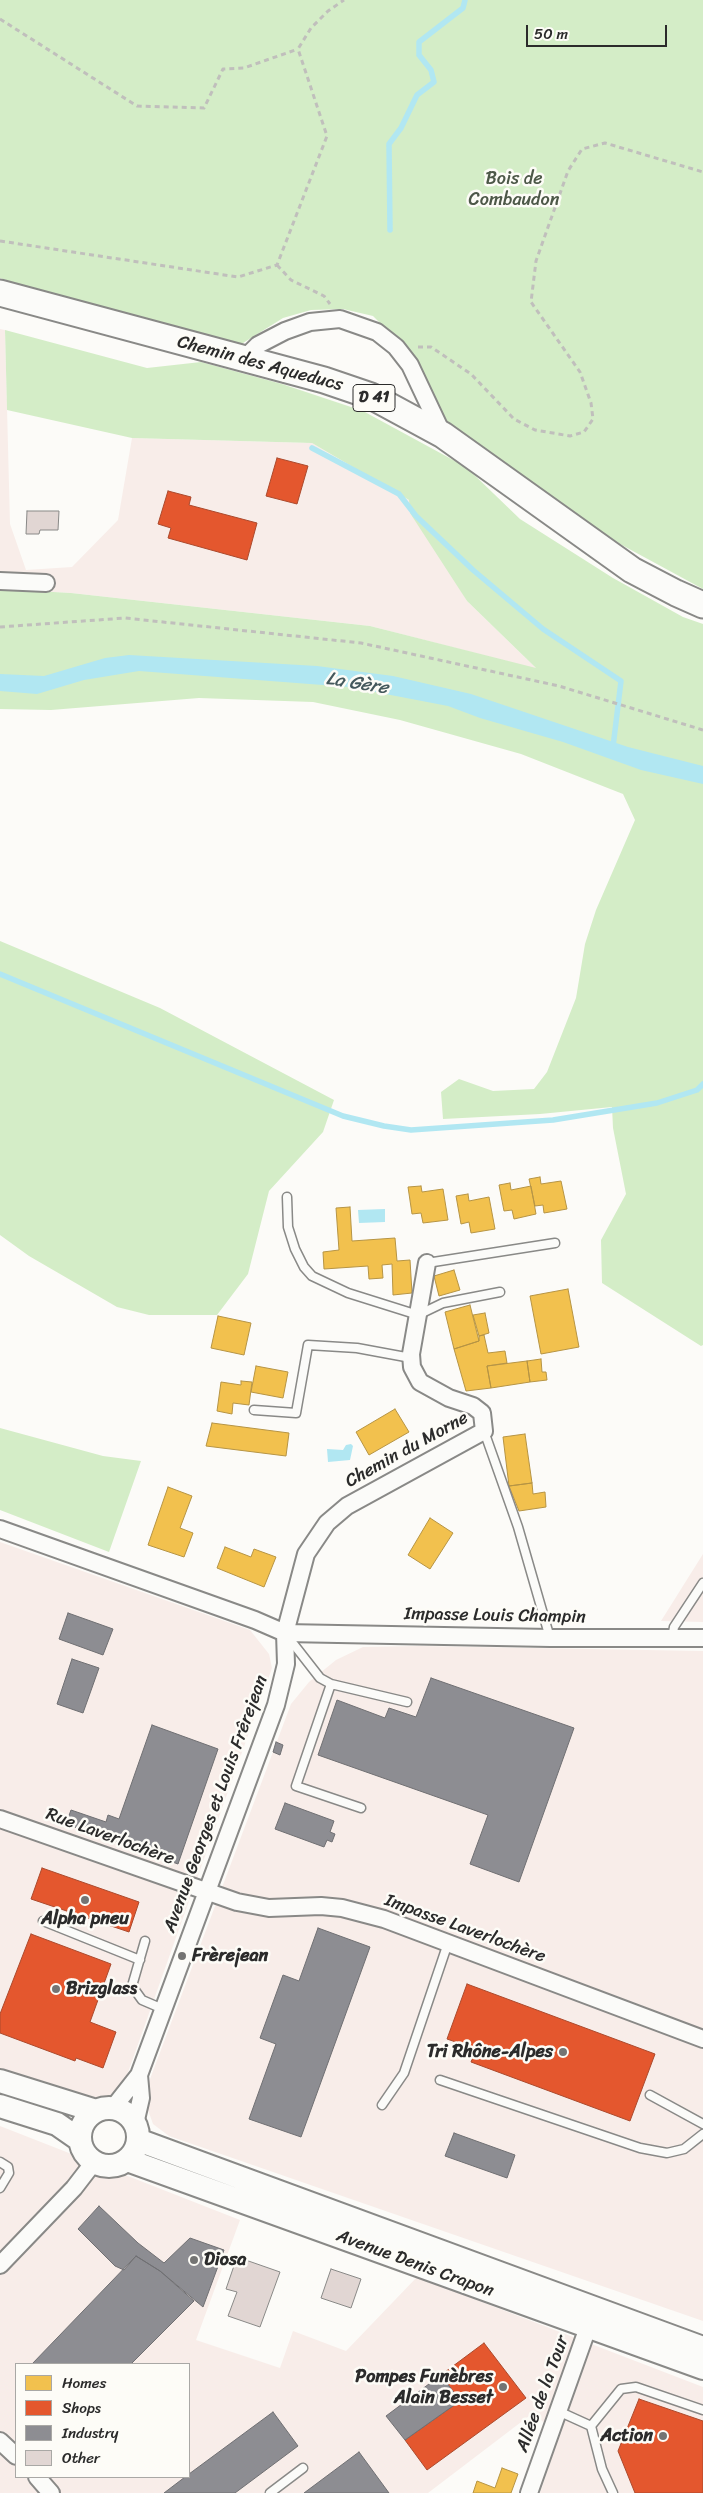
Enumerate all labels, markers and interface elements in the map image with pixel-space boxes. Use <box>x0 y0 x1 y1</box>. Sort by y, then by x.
scale bar <box>528 15 669 47</box>
text: 50 m <box>534 21 568 47</box>
park label: Bois de Combaudon <box>469 168 559 210</box>
street label: Chemin des Aqueducs <box>175 331 345 397</box>
road number: D 41 <box>353 384 395 412</box>
water label: La Gère <box>324 668 390 700</box>
street label: Chemin du Morne <box>342 1407 472 1493</box>
street label: Impasse Louis Champin <box>404 1604 586 1628</box>
street label: Avenue Georges et Louis Frêrejean <box>159 1672 273 1936</box>
street label: Rue Laverlochère <box>43 1804 177 1870</box>
street label: Impasse Laverlochère <box>382 1890 548 1968</box>
marker: Alpha pneu <box>79 1894 91 1906</box>
place label: Alpha pneu <box>41 1908 129 1930</box>
place label: Frèrejean <box>192 1945 268 1967</box>
marker: Frèrejean <box>176 1950 188 1962</box>
place label: Brizglass <box>66 1978 137 2000</box>
marker: Brizglass <box>50 1983 62 1995</box>
place label: Tri Rhône-Alpes <box>427 2041 553 2063</box>
marker: Tri Rhône-Alpes <box>557 2046 569 2058</box>
street label: Avenue Denis Crapon <box>333 2225 497 2303</box>
place label: Diosa <box>204 2249 246 2271</box>
marker: Diosa <box>188 2254 200 2266</box>
street label: Allée de la Tour <box>512 2333 574 2455</box>
legend <box>15 2363 190 2478</box>
place label: Pompes Funèbres Alain Besset <box>355 2366 493 2408</box>
text: Homes <box>62 2370 106 2396</box>
marker: Pompes Funèbres Alain Besset <box>497 2381 509 2393</box>
text: Shops <box>62 2395 101 2421</box>
text: Industry <box>62 2420 119 2446</box>
place label: Action <box>600 2425 653 2447</box>
marker: Action <box>657 2430 669 2442</box>
text: Other <box>62 2445 100 2471</box>

